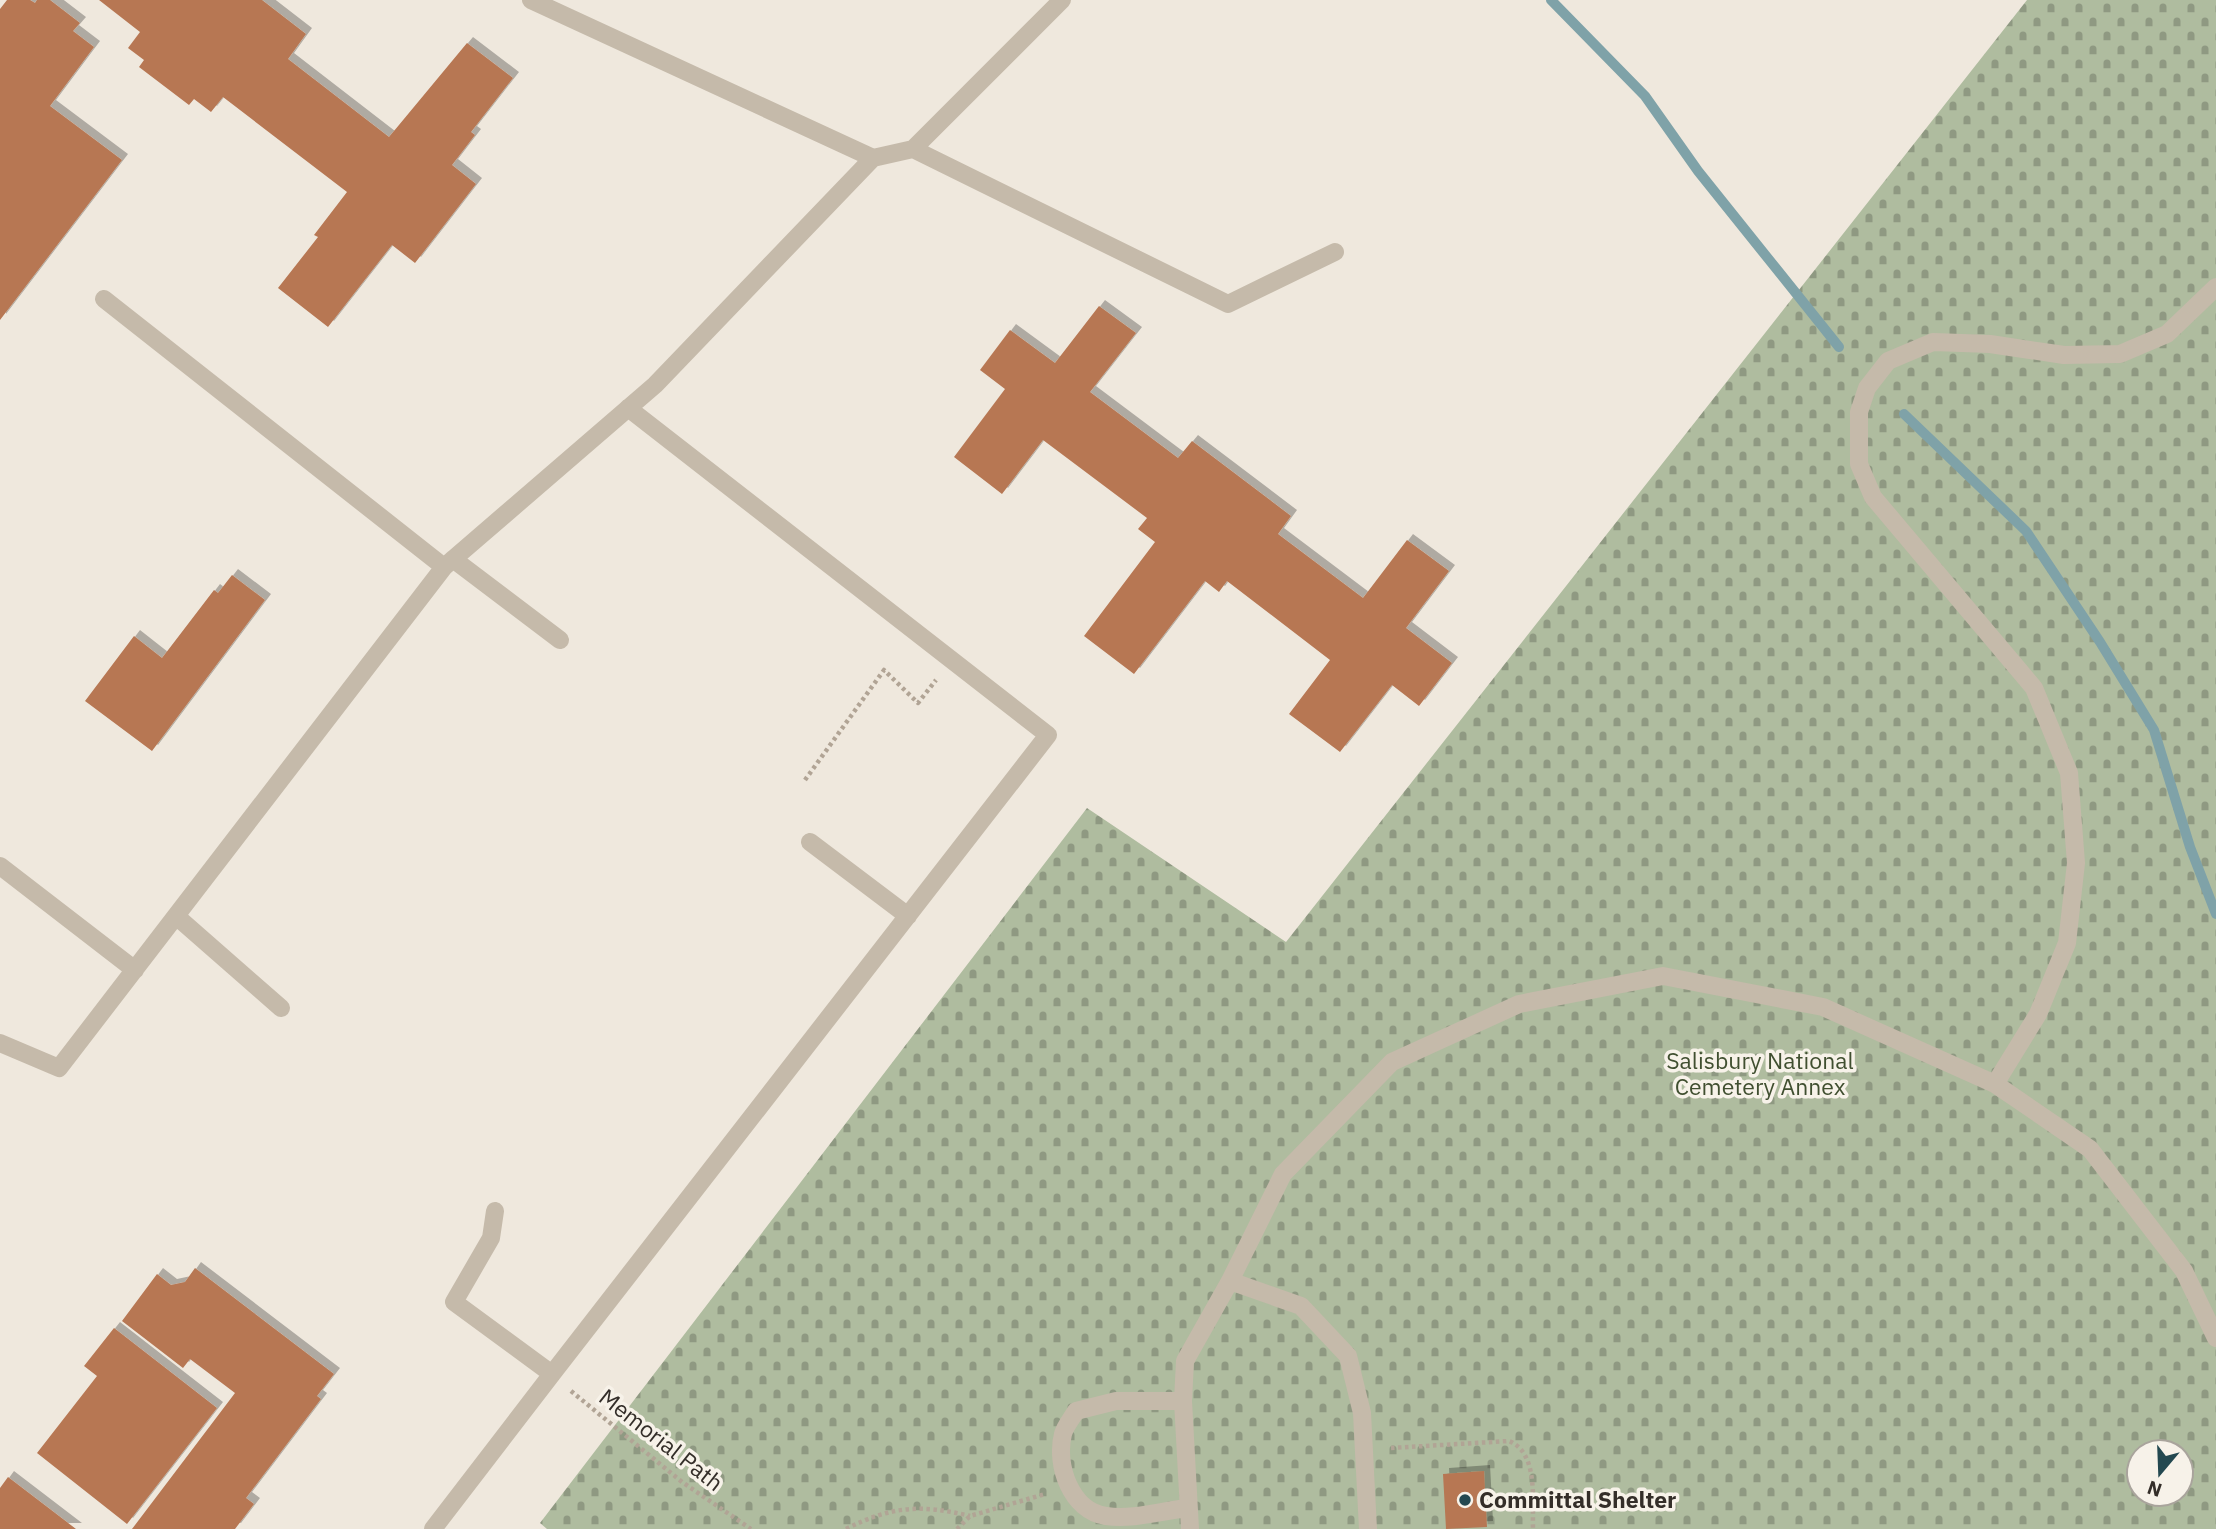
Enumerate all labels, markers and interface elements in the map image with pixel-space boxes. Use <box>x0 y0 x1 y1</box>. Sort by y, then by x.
park label: Salisbury National Cemetery Annex <box>1666 1045 1854 1101</box>
street label: Memorial Path <box>593 1381 730 1497</box>
north arrow <box>2125 1438 2195 1508</box>
text: N <box>2144 1475 2165 1503</box>
place label: Committal Shelter <box>1479 1484 1676 1514</box>
marker: Committal Shelter <box>1457 1492 1473 1508</box>

